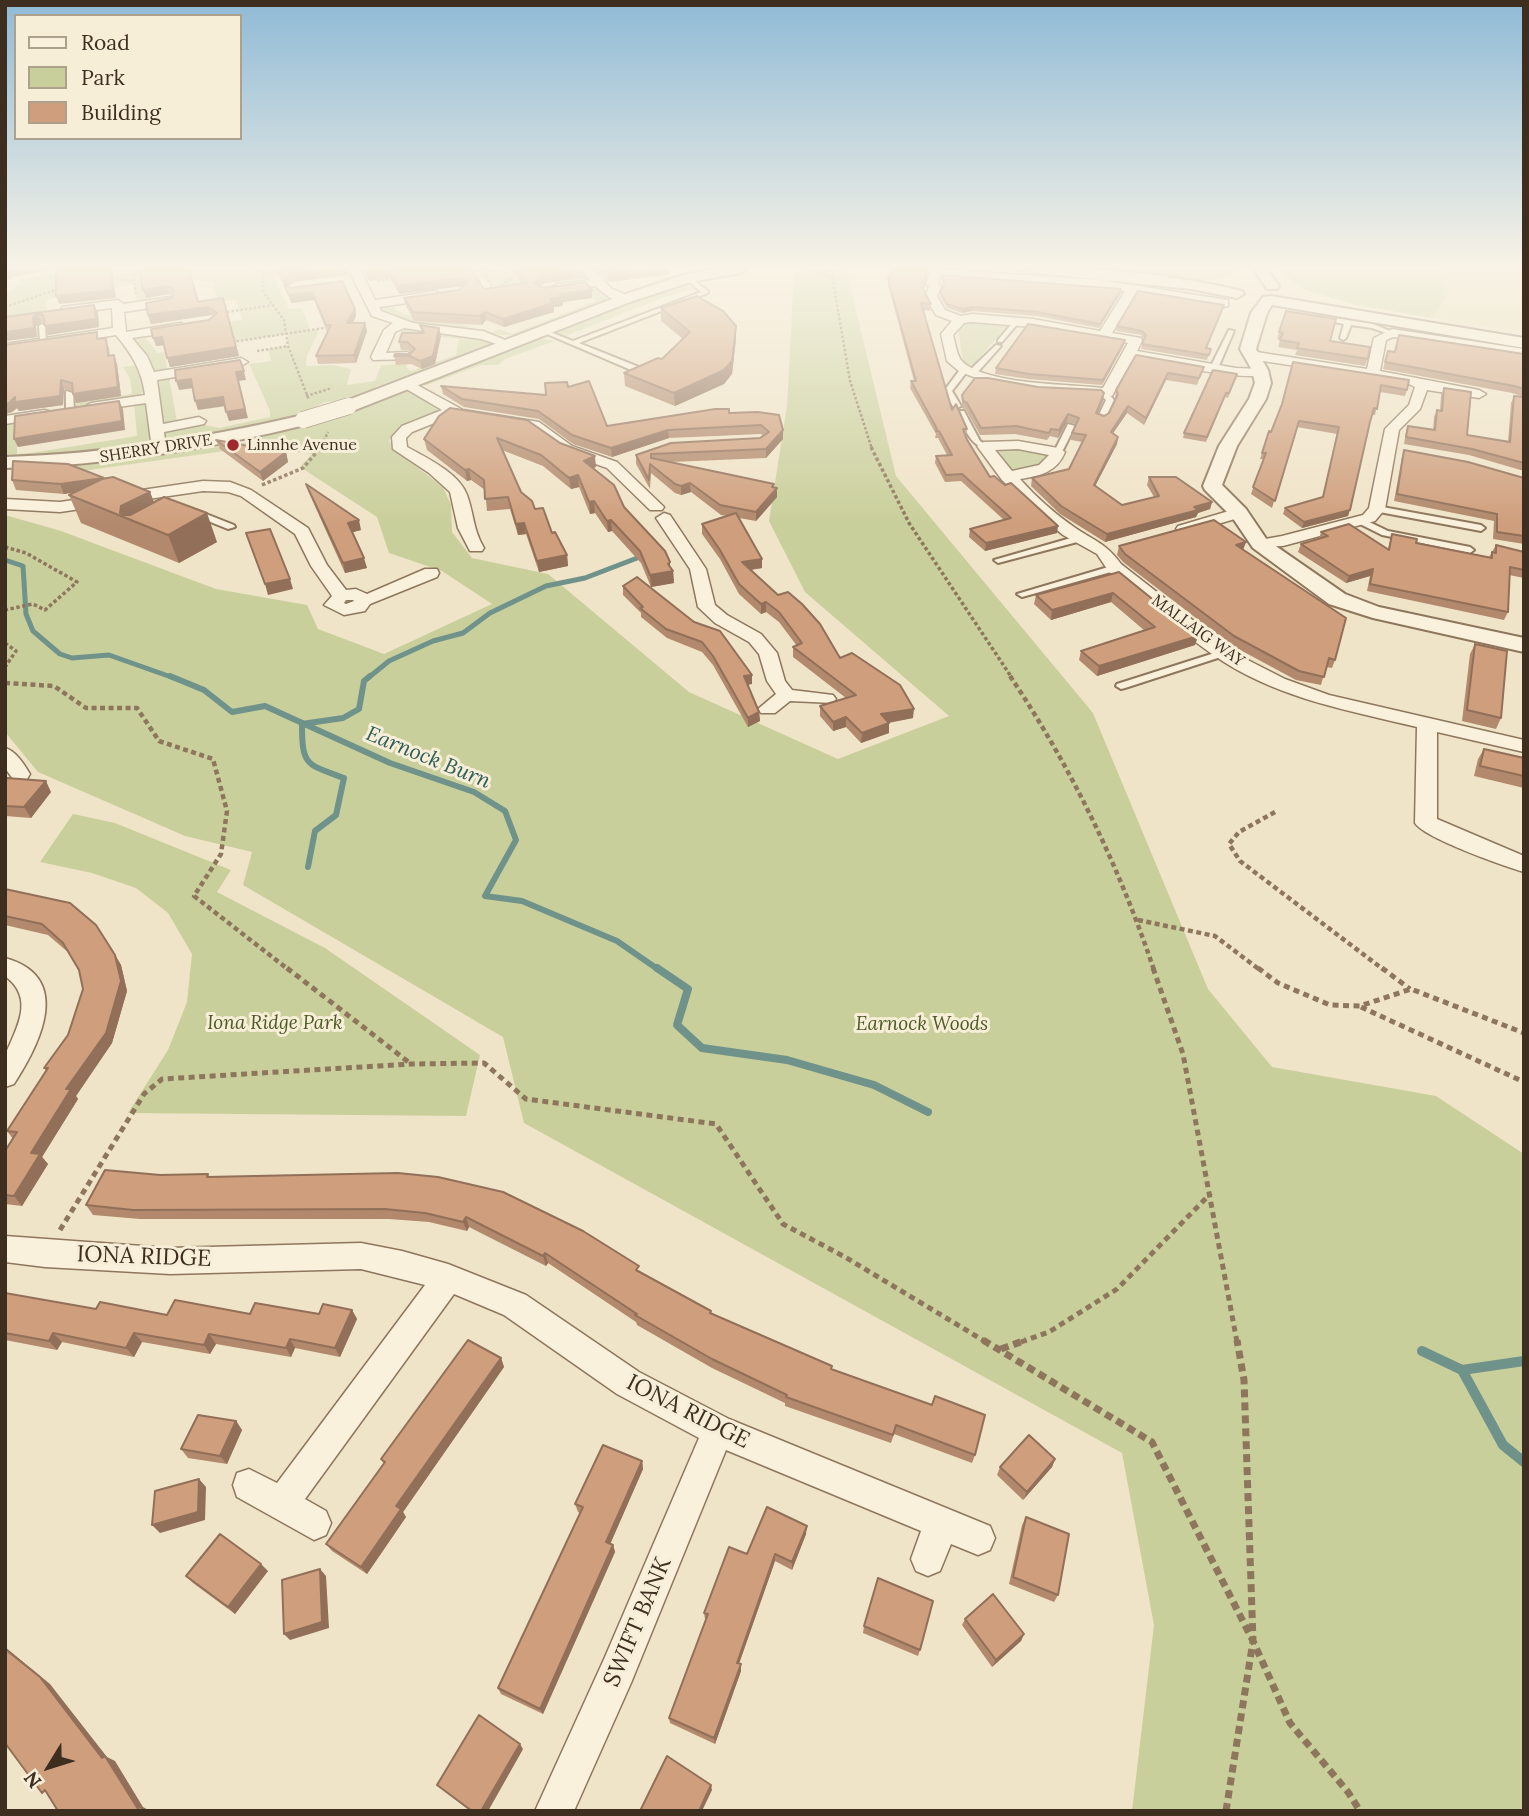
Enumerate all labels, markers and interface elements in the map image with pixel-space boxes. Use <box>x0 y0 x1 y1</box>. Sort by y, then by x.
legend <box>14 14 242 140</box>
text: Road <box>81 29 130 56</box>
text: Park <box>81 64 125 91</box>
text: Building <box>81 99 161 126</box>
street label: SHERRY DRIVE <box>99 431 213 467</box>
place label: Linnhe Avenue <box>247 435 357 455</box>
marker: Linnhe Avenue <box>225 437 241 453</box>
street label: MALLAIG WAY <box>1148 591 1248 671</box>
water label: Earnock Burn <box>362 722 494 794</box>
park label: Iona Ridge Park <box>207 1013 343 1035</box>
park label: Earnock Woods <box>856 1014 988 1036</box>
street label: IONA RIDGE <box>76 1241 212 1273</box>
street label: IONA RIDGE <box>622 1369 754 1455</box>
street label: SWIFT BANK <box>598 1553 678 1691</box>
north arrow <box>14 1732 84 1802</box>
text: N <box>18 1767 46 1793</box>

